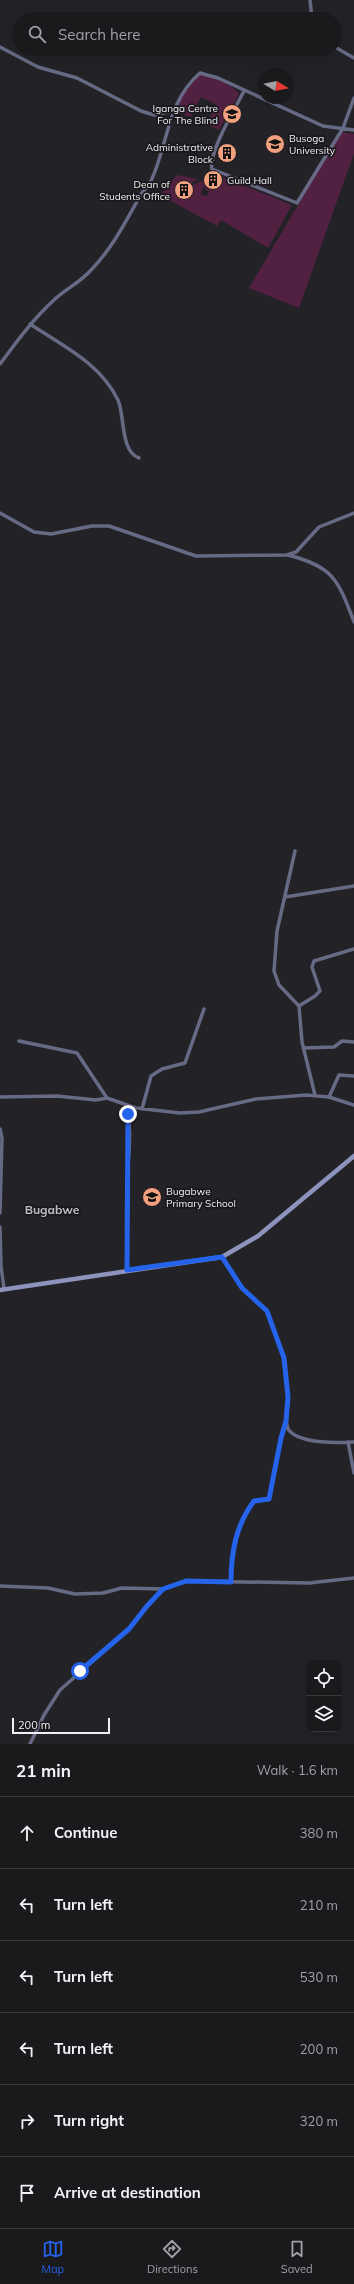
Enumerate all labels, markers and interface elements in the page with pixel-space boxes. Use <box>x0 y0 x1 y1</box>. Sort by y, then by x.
search box <box>12 12 342 56</box>
icon: search <box>26 23 48 45</box>
text: Search here <box>58 25 140 44</box>
north arrow <box>258 68 294 104</box>
place label: Iganga Centre For The Blind <box>153 102 218 127</box>
school or university icon: Iganga Centre For The Blind <box>221 103 243 125</box>
place label: Busoga University <box>289 132 336 157</box>
school or university icon: Busoga University <box>264 133 286 155</box>
place label: Administrative Block <box>146 141 214 166</box>
building icon: Administrative Block <box>216 142 238 164</box>
building icon: Guild Hall <box>202 169 224 191</box>
place label: Guild Hall <box>227 174 272 187</box>
place label: Dean of Students Office <box>99 178 171 203</box>
building icon: Dean of Students Office <box>173 179 195 201</box>
route end <box>119 1105 137 1123</box>
place label: Bugabwe Primary School <box>166 1185 236 1210</box>
school or university icon: Bugabwe Primary School <box>141 1186 163 1208</box>
district label: Bugabwe <box>25 1202 80 1217</box>
map controls <box>306 1660 342 1732</box>
button: locate <box>306 1660 342 1696</box>
route start <box>71 1662 89 1680</box>
button: layers <box>306 1696 342 1732</box>
scale bar <box>12 1716 110 1735</box>
text: 200 m <box>18 1718 50 1732</box>
text: 21 min <box>16 1760 71 1781</box>
text: Walk · 1.6 km <box>257 1762 338 1778</box>
icon: ahead <box>16 1822 38 1844</box>
text: Continue <box>54 1823 117 1842</box>
text: 380 m <box>300 1825 338 1841</box>
icon: left <box>16 1894 38 1916</box>
text: Turn left <box>54 1895 113 1914</box>
text: 210 m <box>300 1897 338 1913</box>
icon: left <box>16 1966 38 1988</box>
text: Turn left <box>54 1967 113 1986</box>
text: 530 m <box>300 1969 338 1985</box>
icon: left <box>16 2038 38 2060</box>
text: Turn left <box>54 2039 113 2058</box>
text: 200 m <box>300 2041 338 2057</box>
icon: right <box>16 2110 38 2132</box>
text: Turn right <box>54 2111 124 2130</box>
text: 320 m <box>300 2113 338 2129</box>
icon: arrive <box>16 2182 38 2204</box>
text: Arrive at destination <box>54 2183 201 2202</box>
tab: Map <box>41 2238 64 2276</box>
tab: Directions <box>147 2238 198 2276</box>
tab: Saved <box>281 2238 313 2276</box>

